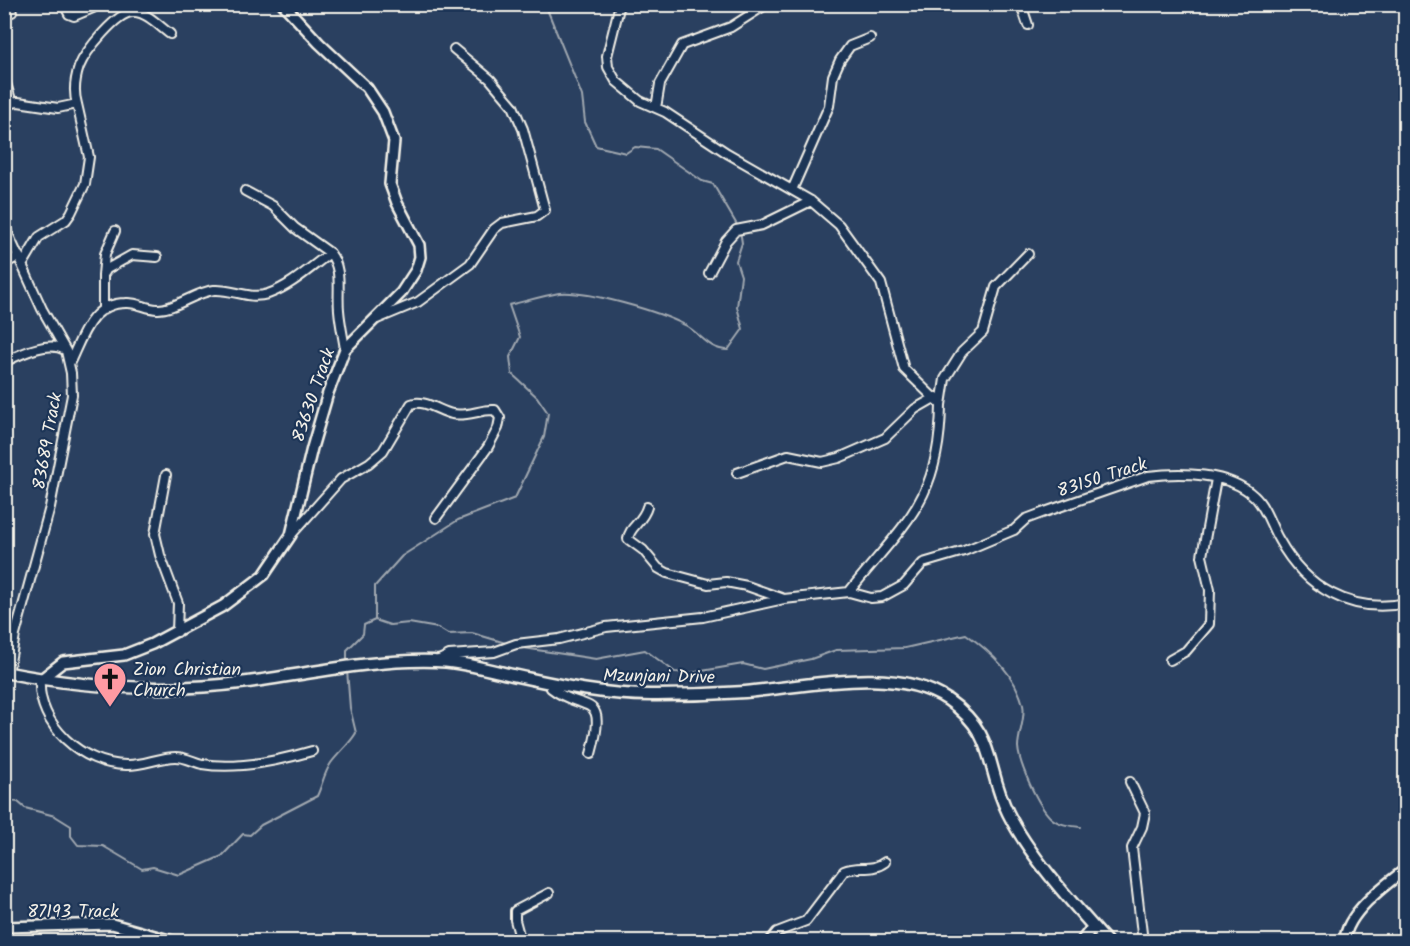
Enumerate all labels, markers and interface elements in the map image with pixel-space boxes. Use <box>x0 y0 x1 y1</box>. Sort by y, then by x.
street label: 83630 Track <box>285 344 344 447</box>
street label: 83689 Track <box>26 390 71 492</box>
street label: 83150 Track <box>1054 450 1152 507</box>
place label: Zion Christian Church <box>133 656 241 706</box>
church icon: Zion Christian Church <box>92 661 128 708</box>
street label: Mzunjani Drive <box>603 662 715 693</box>
street label: 87193 Track <box>27 898 119 927</box>

